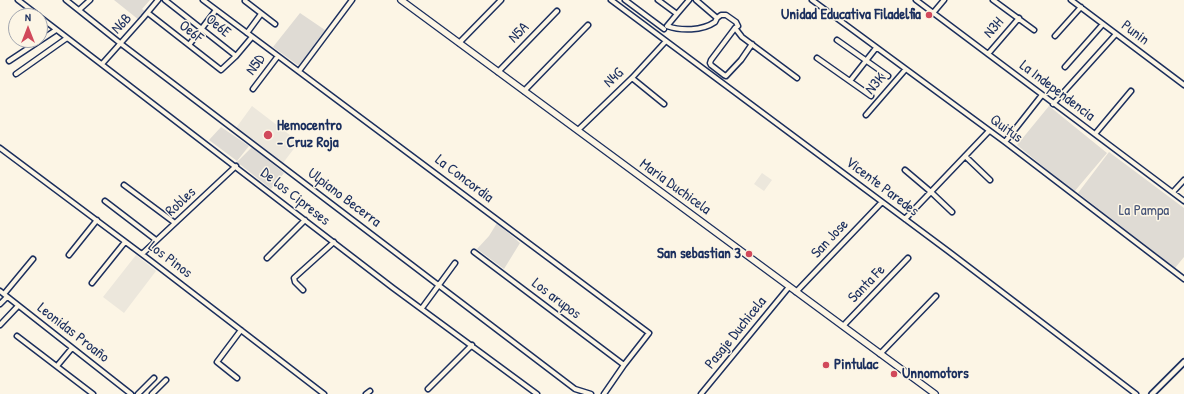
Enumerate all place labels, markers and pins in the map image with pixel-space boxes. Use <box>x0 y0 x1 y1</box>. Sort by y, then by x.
place label: Unidad Educativa Filadelfia <box>781 6 921 24</box>
marker: Unidad Educativa Filadelfia <box>924 10 934 20</box>
place label: Hemocentro - Cruz Roja <box>277 117 342 152</box>
marker: Hemocentro - Cruz Roja <box>262 129 274 141</box>
place label: San sebastian 3 <box>657 245 741 263</box>
marker: San sebastian 3 <box>744 249 754 259</box>
place label: Pintulac <box>834 356 878 374</box>
marker: Pintulac <box>821 360 831 370</box>
place label: Unnomotors <box>902 365 969 383</box>
marker: Unnomotors <box>889 369 899 379</box>

